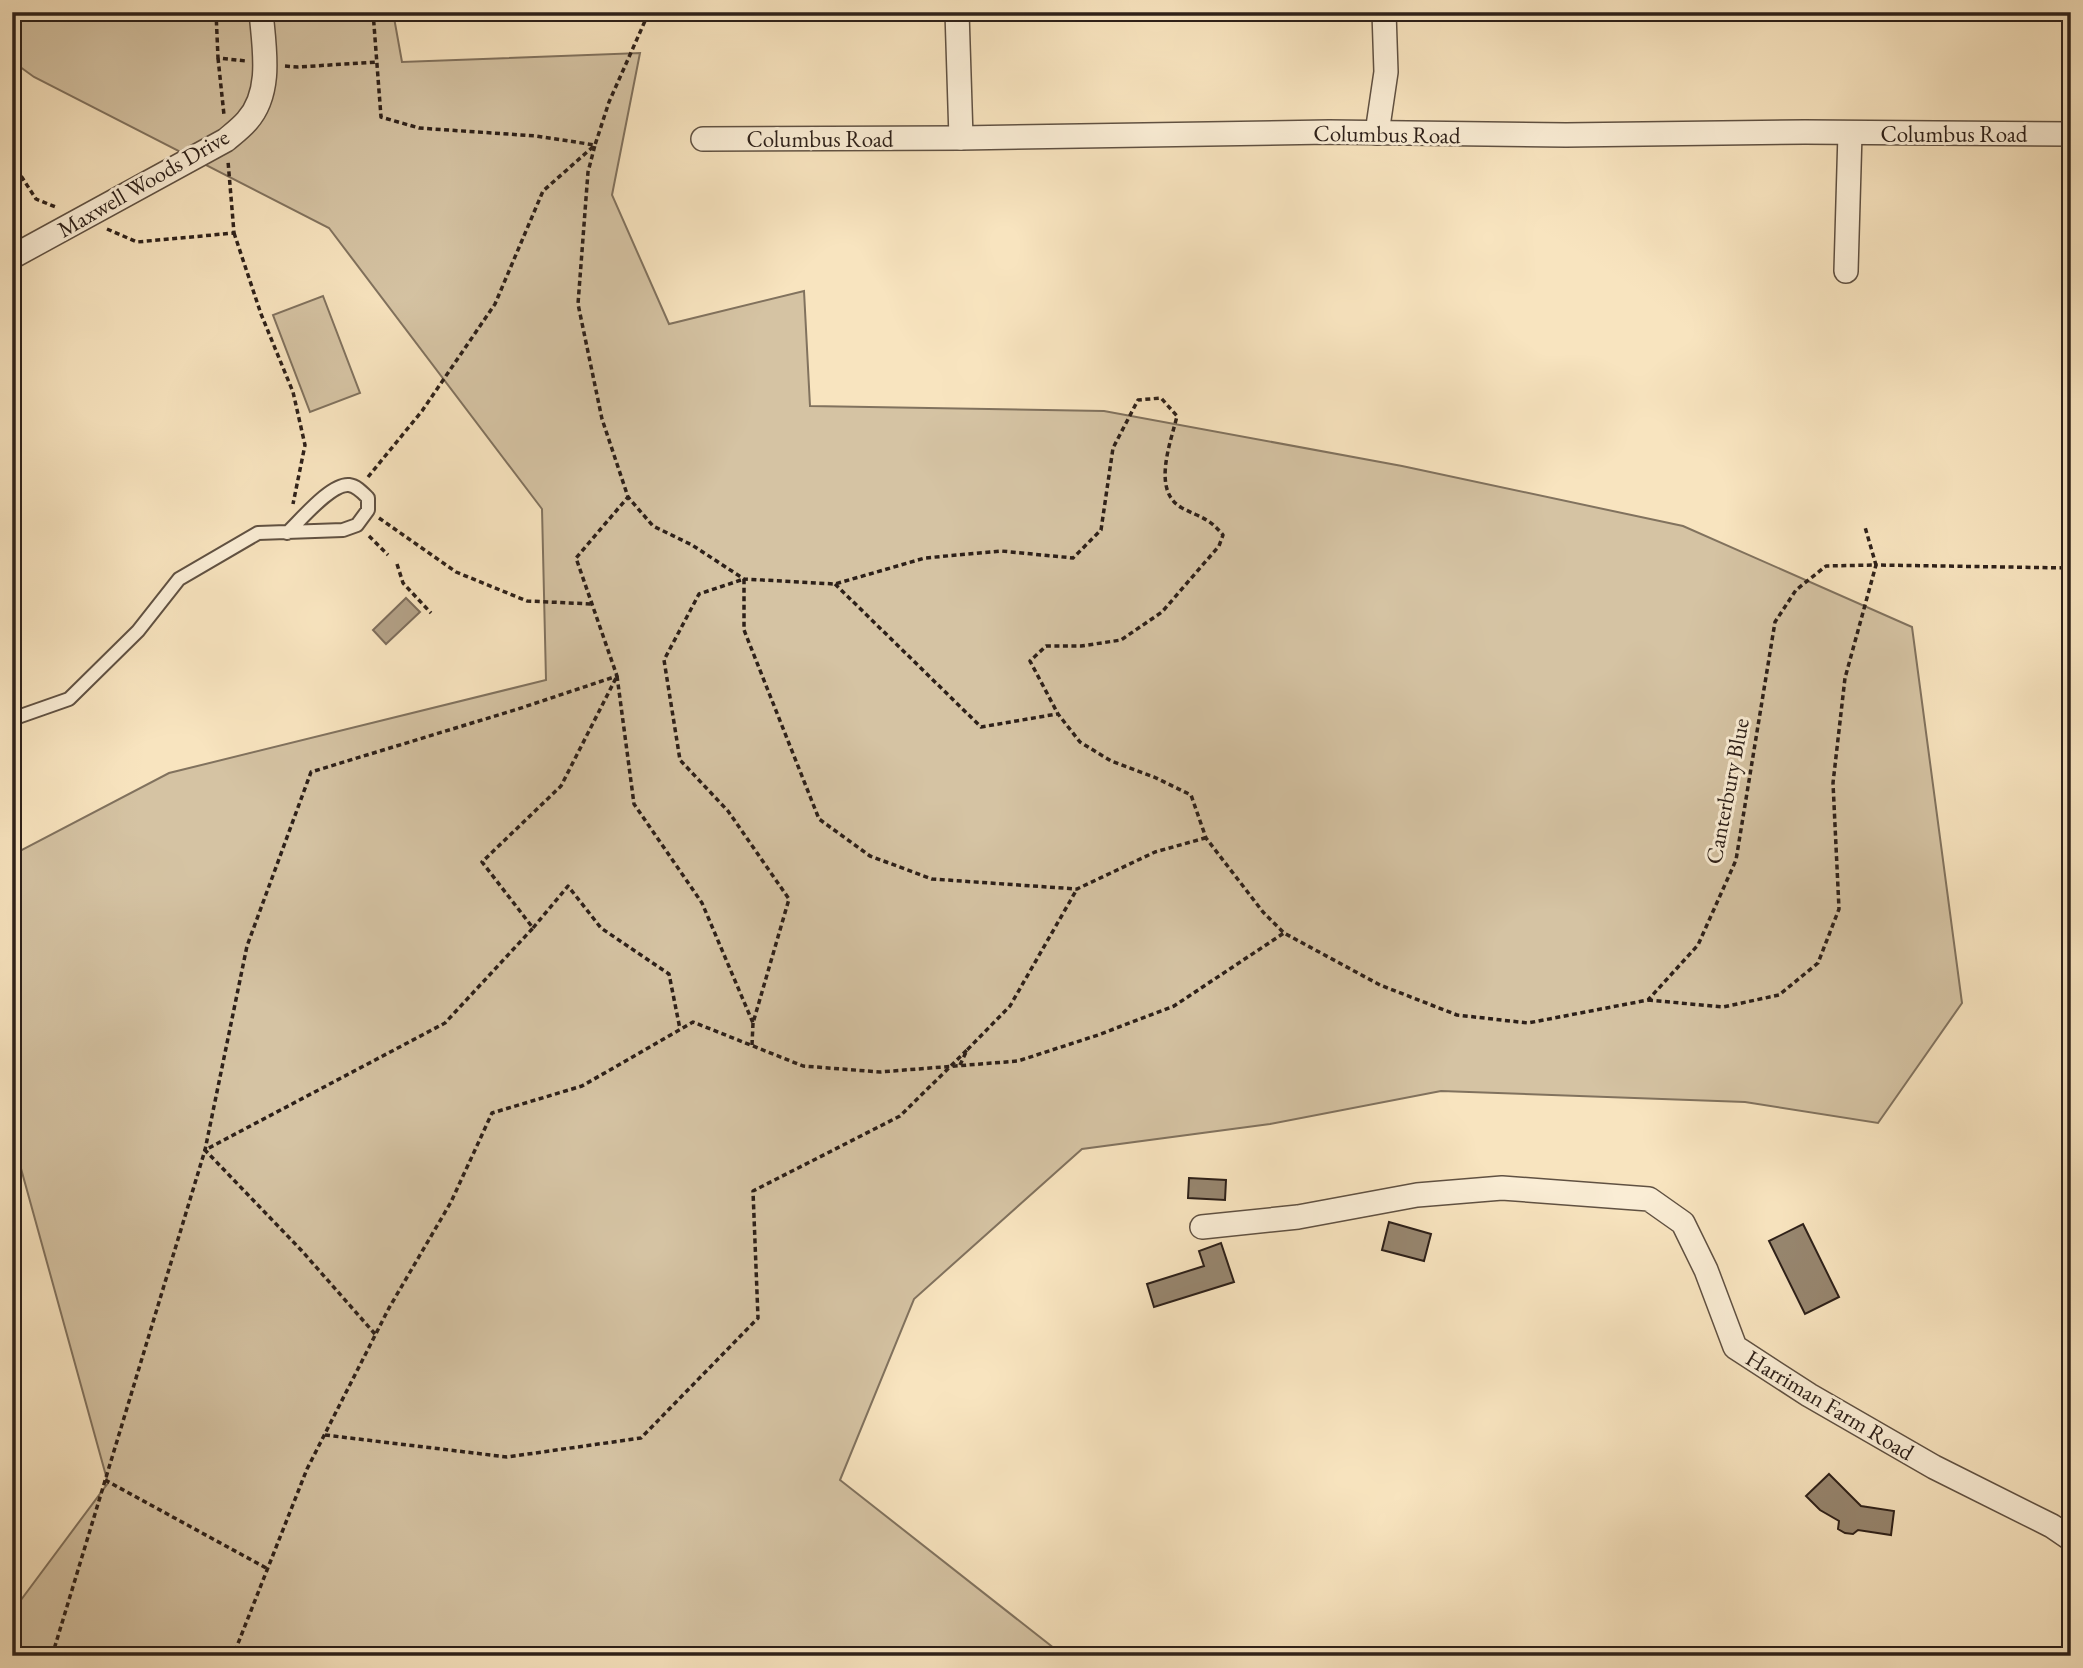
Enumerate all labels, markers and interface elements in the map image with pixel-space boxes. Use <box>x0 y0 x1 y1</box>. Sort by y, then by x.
street label: Columbus Road <box>1313 118 1461 150</box>
street label: Columbus Road <box>1880 119 2028 149</box>
street label: Maxwell Woods Drive <box>52 122 234 244</box>
street label: Columbus Road <box>746 124 894 154</box>
street label: Canterbury Blue <box>1698 715 1756 866</box>
street label: Harriman Farm Road <box>1740 1343 1920 1467</box>

